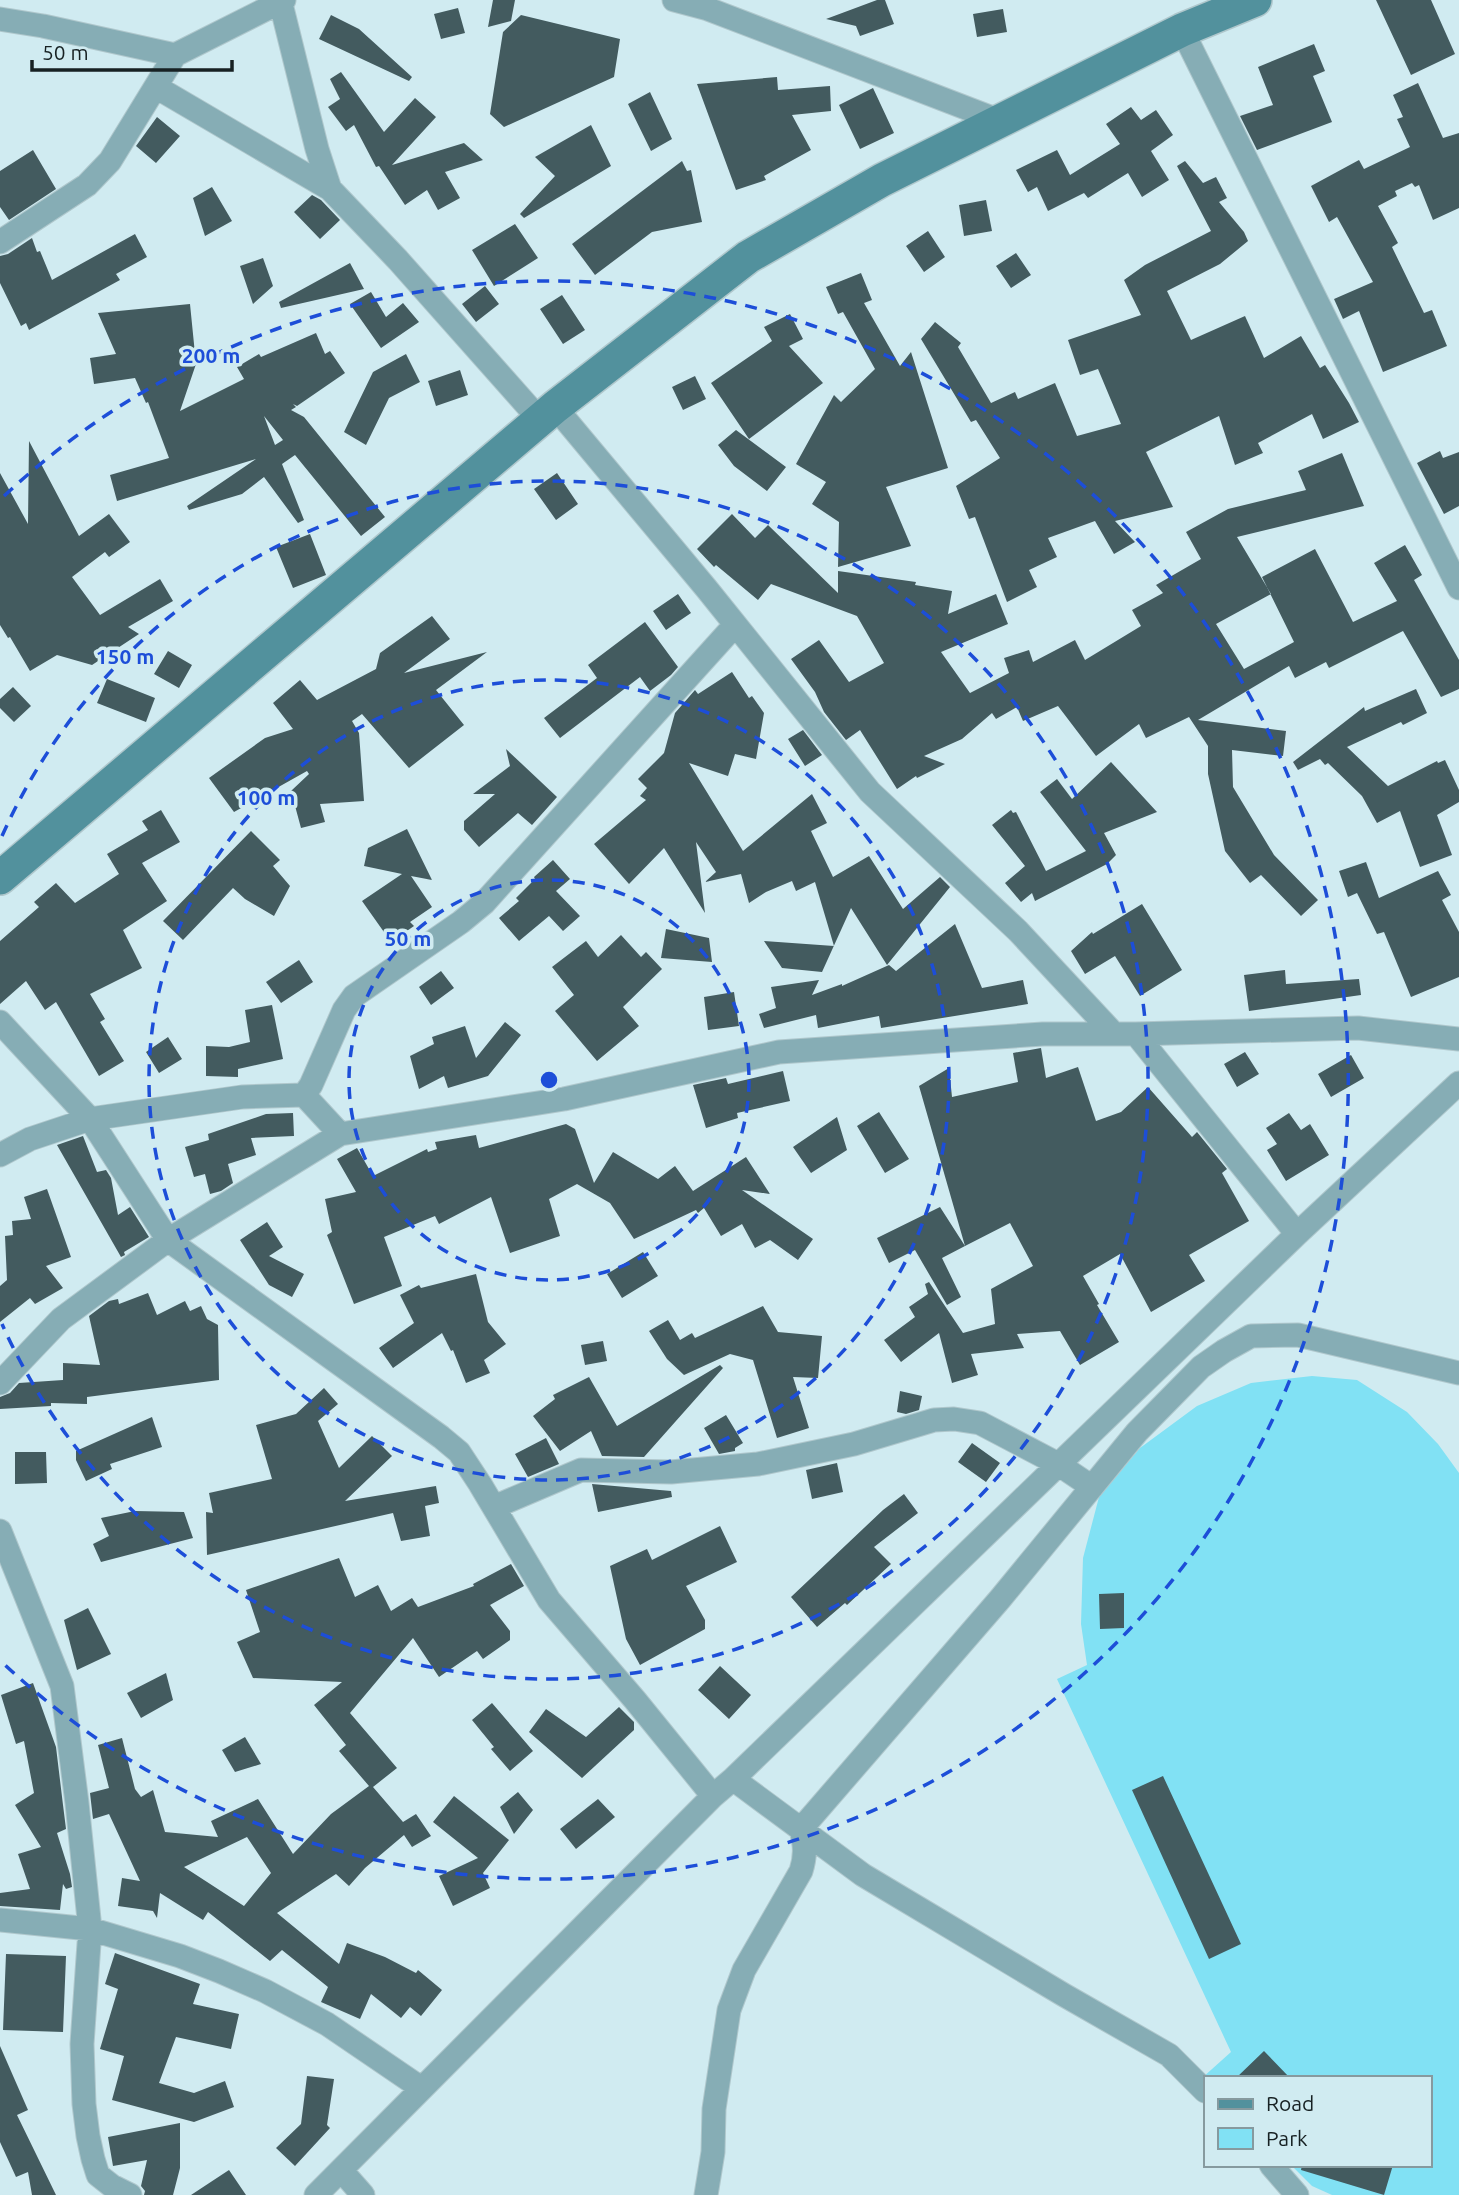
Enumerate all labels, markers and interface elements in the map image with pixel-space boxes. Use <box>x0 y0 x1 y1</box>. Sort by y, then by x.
scale bar <box>32 28 231 72</box>
text: 50 m <box>42 40 89 64</box>
text: 200 m <box>182 343 240 367</box>
text: 150 m <box>96 644 154 668</box>
text: 100 m <box>237 785 295 809</box>
text: 50 m <box>385 926 431 950</box>
centre of rings <box>537 1068 561 1092</box>
legend <box>1204 2076 1431 2167</box>
text: Road <box>1266 2091 1314 2115</box>
text: Park <box>1266 2126 1308 2150</box>

